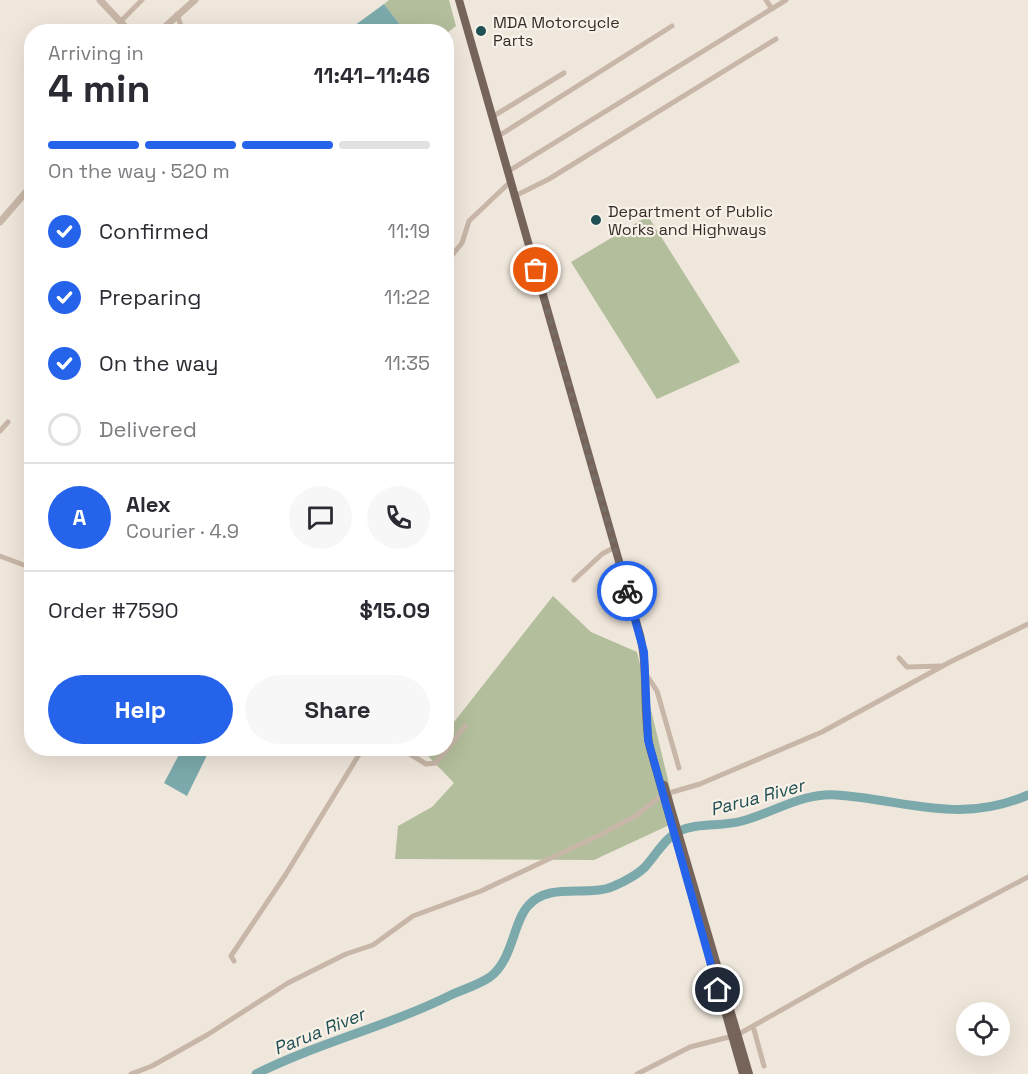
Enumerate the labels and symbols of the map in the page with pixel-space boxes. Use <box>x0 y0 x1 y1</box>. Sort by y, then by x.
place label: MDA Motorcycle Parts <box>493 12 620 51</box>
marker: MDA Motorcycle Parts <box>474 24 488 38</box>
place label: Department of Public Works and Highways <box>608 201 773 240</box>
marker: Department of Public Works and Highways <box>589 213 603 227</box>
pin <box>510 244 561 295</box>
courier <box>597 561 657 621</box>
water label: Parua River <box>708 773 809 821</box>
pin <box>692 964 743 1015</box>
water label: Parua River <box>270 1001 370 1060</box>

